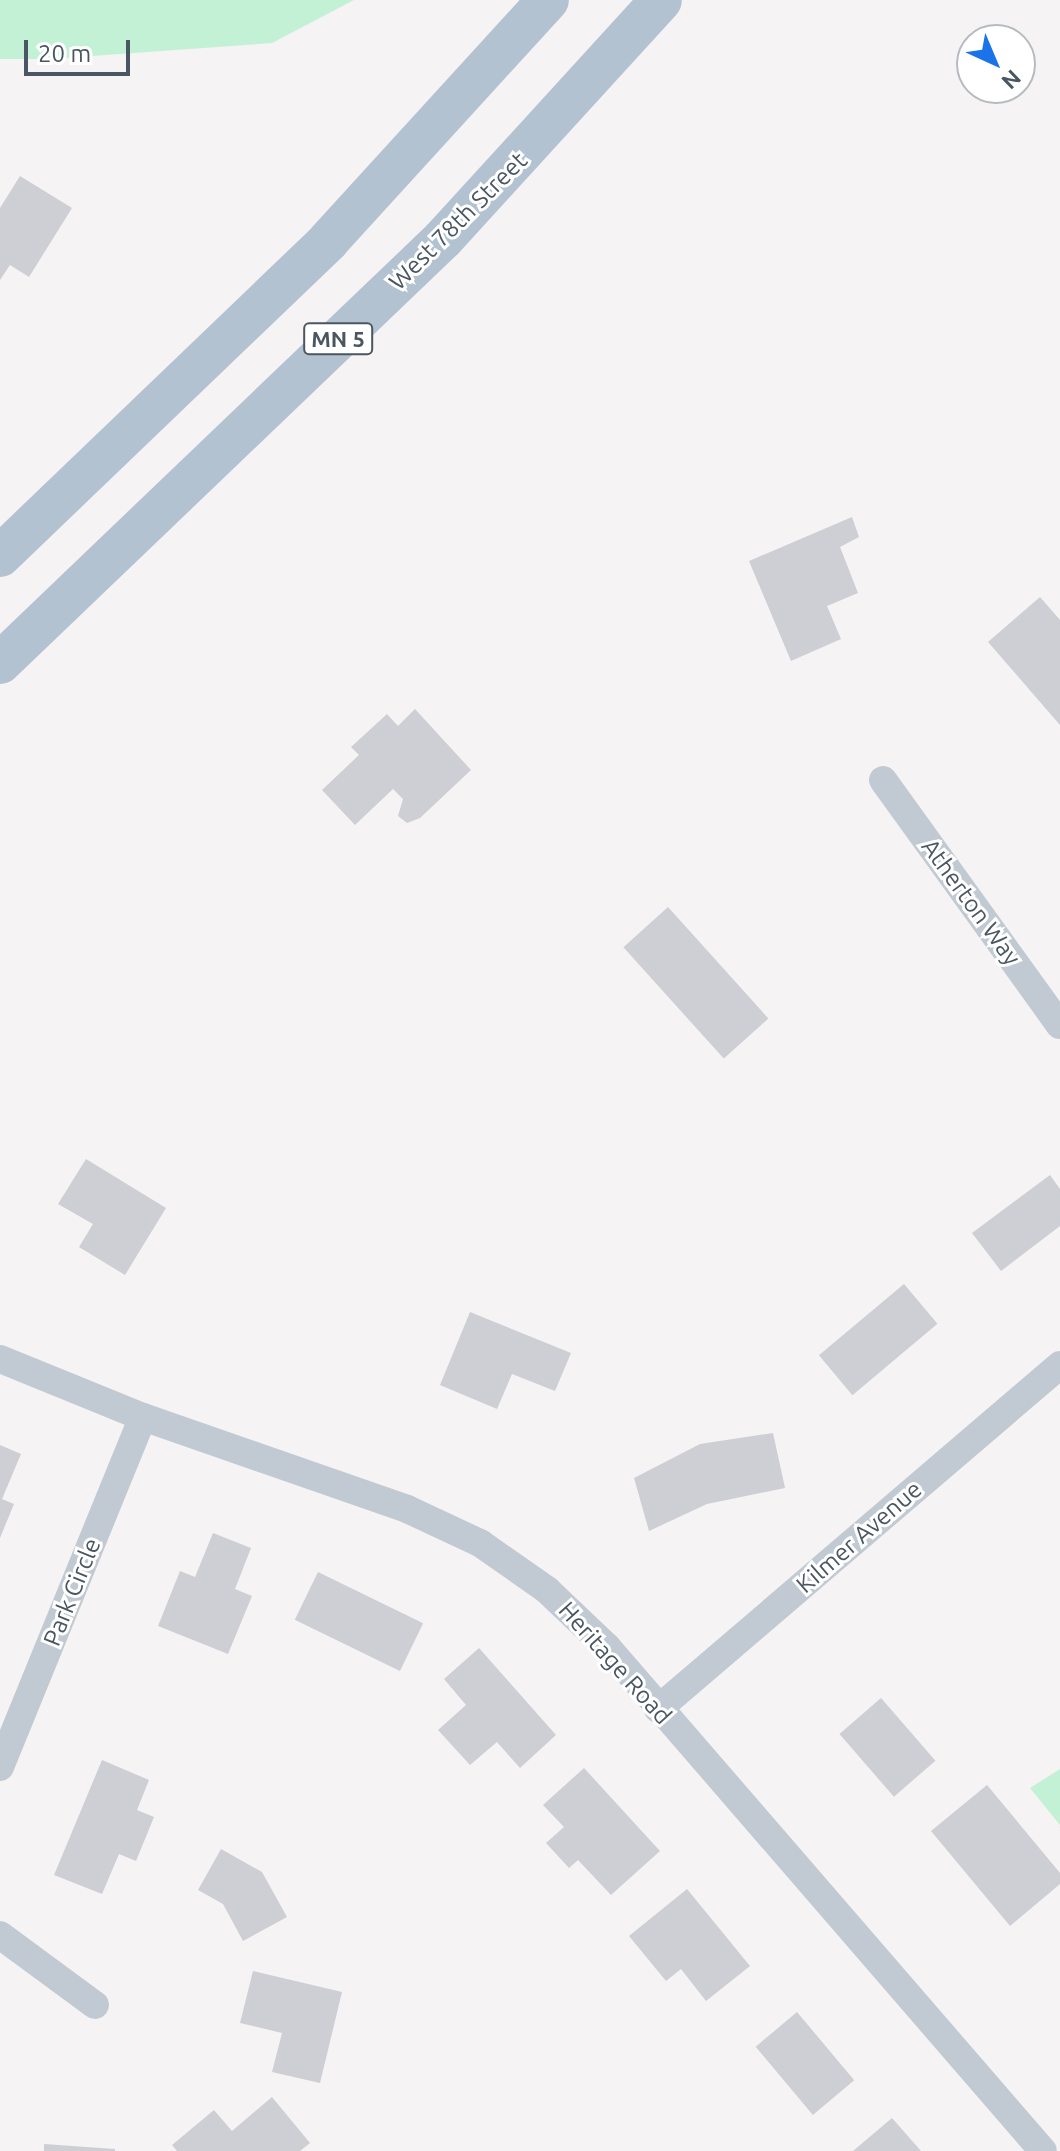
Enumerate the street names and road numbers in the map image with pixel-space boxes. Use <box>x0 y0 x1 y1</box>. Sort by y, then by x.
street label: West 78th Street <box>383 146 533 296</box>
road number: MN 5 <box>302 321 374 357</box>
street label: Atherton Way <box>915 833 1027 971</box>
street label: Kilmer Avenue <box>790 1475 928 1599</box>
street label: Park Circle <box>37 1534 107 1650</box>
street label: Heritage Road <box>553 1596 677 1730</box>

